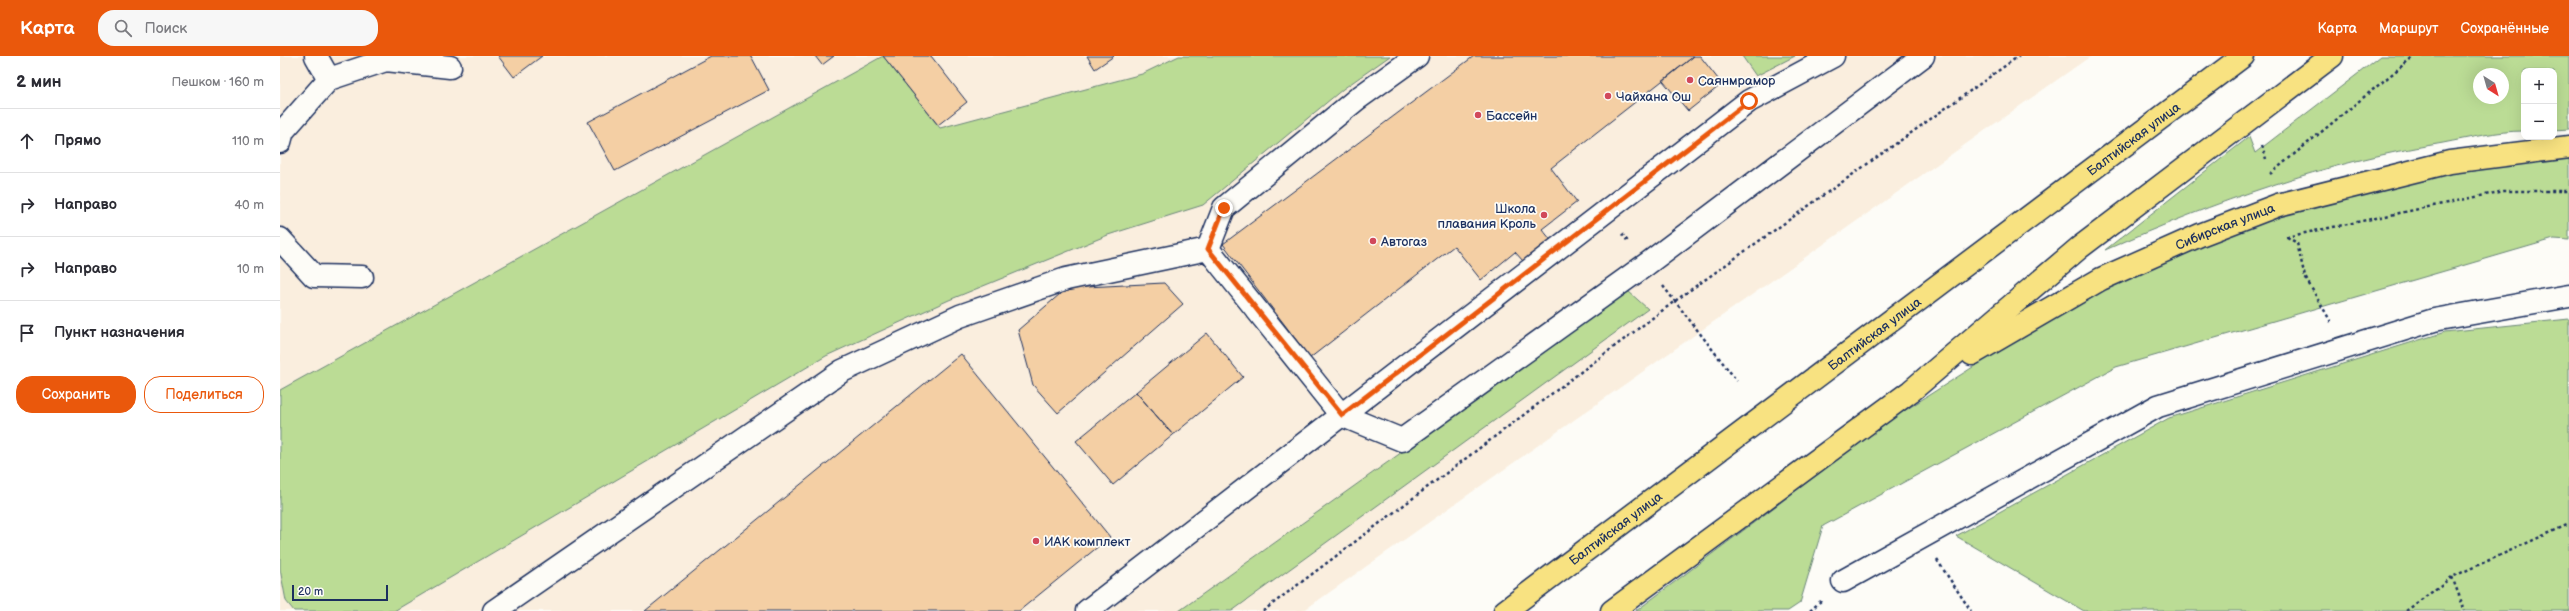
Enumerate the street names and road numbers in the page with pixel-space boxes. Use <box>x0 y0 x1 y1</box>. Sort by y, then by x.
street label: Балтийская улица <box>2084 99 2184 180</box>
street label: Сибирская улица <box>2173 200 2277 254</box>
street label: Балтийская улица <box>1825 294 1925 374</box>
street label: Балтийская улица <box>1566 489 1666 569</box>

